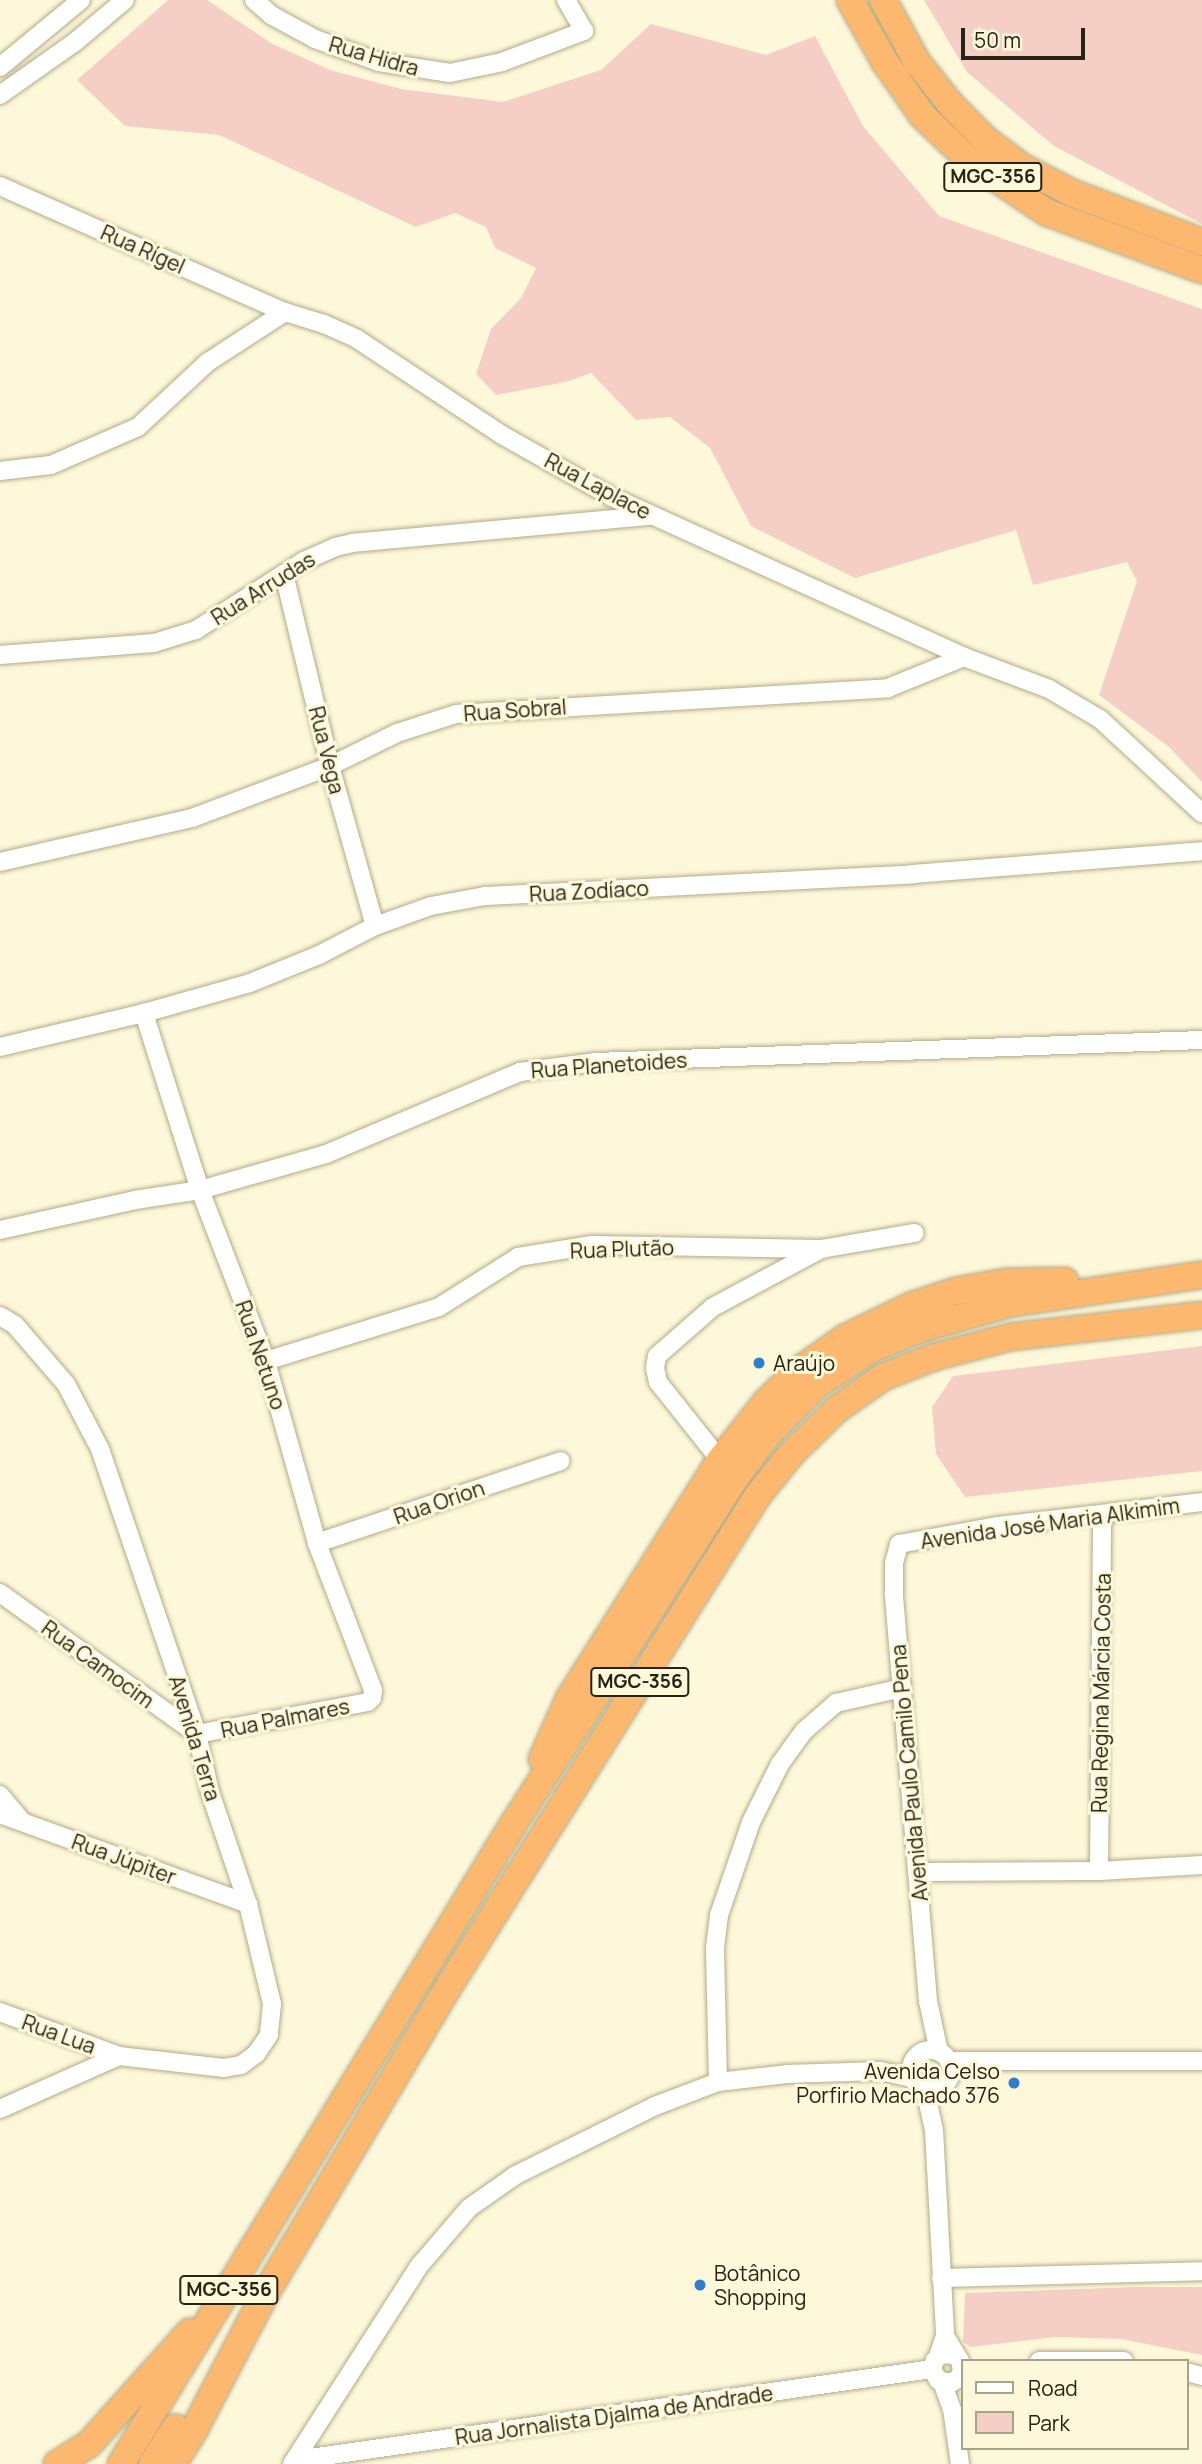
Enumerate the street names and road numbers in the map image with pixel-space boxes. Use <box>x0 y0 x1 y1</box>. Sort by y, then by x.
street label: Rua Hidra <box>326 31 422 81</box>
road number: MGC-356 <box>942 162 1044 192</box>
street label: Rua Rígel <box>97 219 189 279</box>
street label: Rua Laplace <box>541 448 655 524</box>
street label: Rua Arrudas <box>206 546 320 630</box>
street label: Rua Sobral <box>463 694 567 726</box>
street label: Rua Vega <box>304 704 350 796</box>
street label: Rua Zodíaco <box>529 875 649 907</box>
street label: Rua Planetoides <box>530 1047 688 1083</box>
street label: Rua Plutão <box>570 1235 674 1263</box>
street label: Rua Netuno <box>231 1297 291 1413</box>
street label: Rua Orion <box>390 1475 488 1529</box>
street label: Avenida José Maria Alkimim <box>919 1492 1181 1554</box>
street label: Rua Regina Márcia Costa <box>1086 1573 1116 1813</box>
street label: Rua Camocim <box>37 1615 159 1713</box>
street label: Avenida Paulo Camilo Pena <box>885 1643 933 1903</box>
road number: MGC-356 <box>589 1666 691 1698</box>
street label: Avenida Terra <box>164 1672 226 1804</box>
street label: Rua Palmares <box>219 1693 351 1743</box>
street label: Rua Júpiter <box>68 1829 180 1889</box>
street label: Rua Lua <box>19 2009 99 2059</box>
road number: MGC-356 <box>178 2274 280 2306</box>
street label: Rua Jornalista Djalma de Andrade <box>453 2380 775 2450</box>

